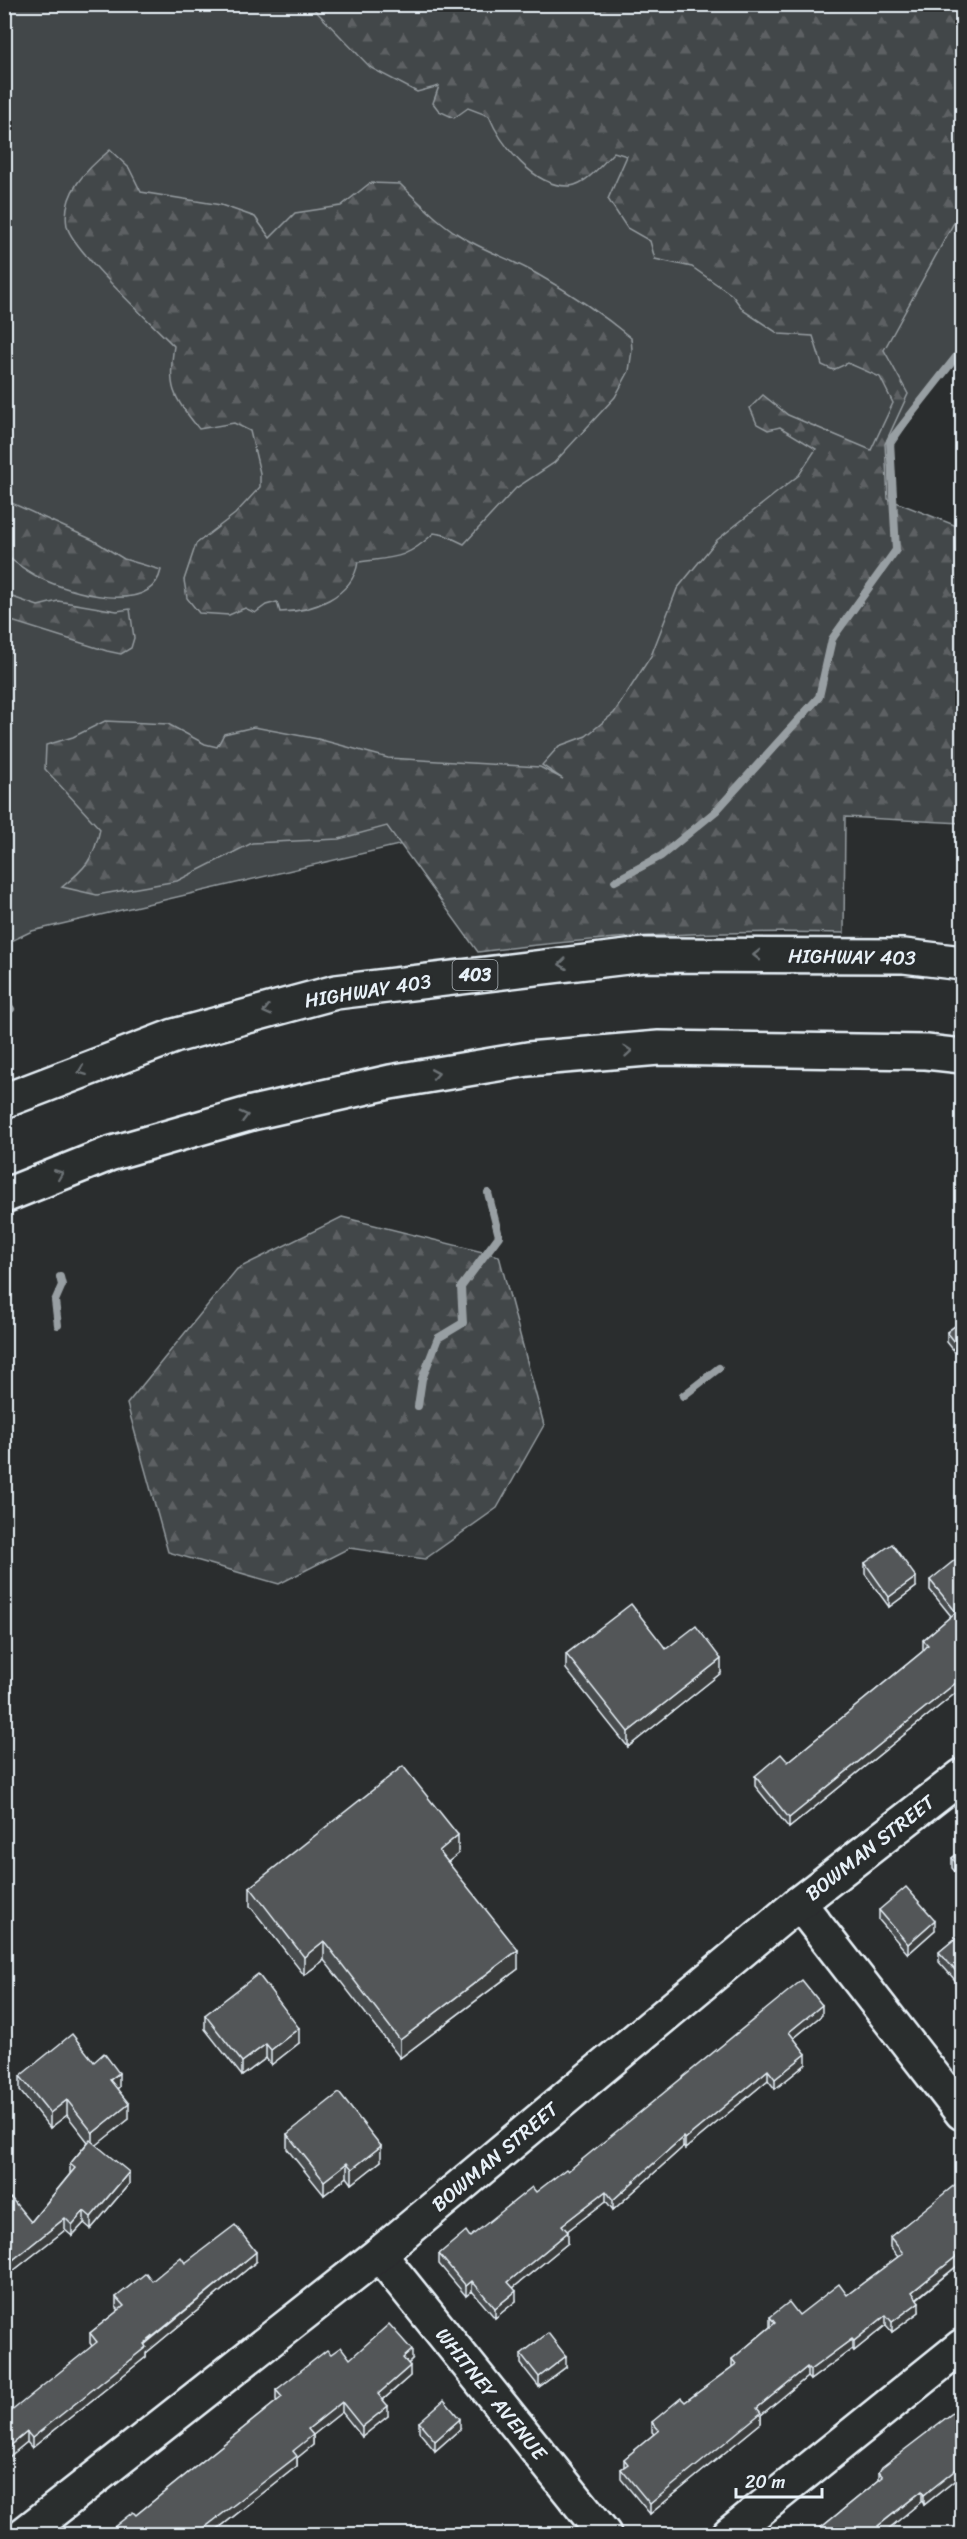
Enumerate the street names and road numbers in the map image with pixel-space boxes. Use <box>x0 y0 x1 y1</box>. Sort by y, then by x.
street label: HIGHWAY 403 <box>788 938 916 976</box>
road number: 403 <box>452 960 498 990</box>
street label: HIGHWAY 403 <box>302 964 434 1018</box>
street label: BOWMAN STREET <box>797 1785 944 1910</box>
street label: BOWMAN STREET <box>424 2092 567 2221</box>
street label: WHITNEY AVENUE <box>426 2320 557 2470</box>

